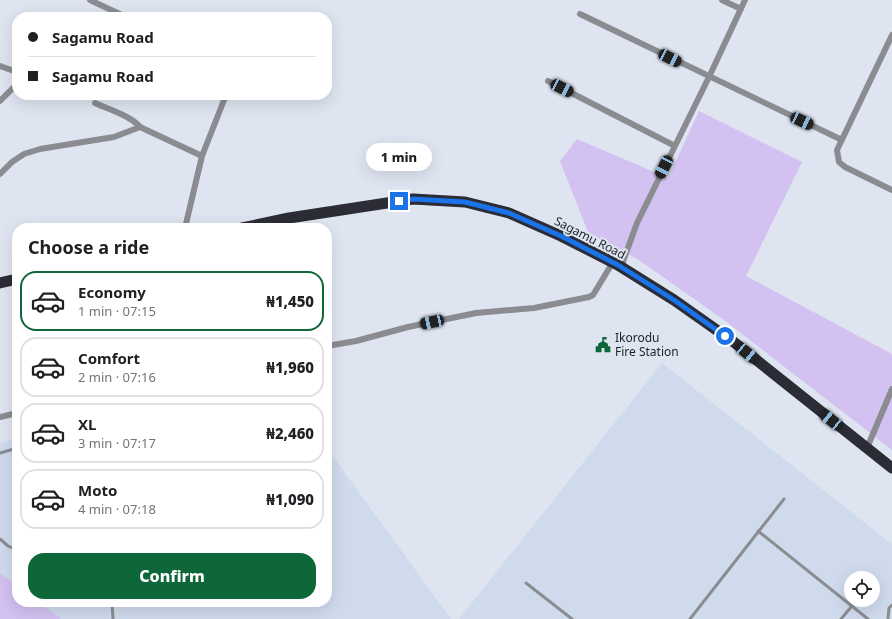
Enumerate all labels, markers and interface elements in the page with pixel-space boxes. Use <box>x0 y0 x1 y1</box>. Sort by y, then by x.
text: Sagamu Road <box>52 27 154 47</box>
car <box>657 47 683 69</box>
text: Sagamu Road <box>52 66 154 86</box>
car <box>549 77 575 99</box>
car <box>789 110 815 132</box>
callout: 1 min <box>366 143 432 171</box>
text: 1 min <box>381 148 417 166</box>
car <box>653 154 675 180</box>
route end <box>390 192 408 210</box>
street label: Sagamu Road <box>552 212 629 263</box>
text: Choose a ride <box>28 235 149 259</box>
text: Economy <box>78 282 146 302</box>
icon: car <box>30 283 66 319</box>
text: ₦1,450 <box>266 291 314 311</box>
text: 1 min · 07:15 <box>78 302 156 320</box>
car <box>419 314 445 330</box>
route start <box>716 327 734 345</box>
place label: Ikorodu Fire Station <box>615 329 679 360</box>
public building icon: Ikorodu Fire Station <box>594 336 612 354</box>
car <box>734 341 760 365</box>
text: Comfort <box>78 348 140 368</box>
icon: car <box>30 349 66 385</box>
text: ₦1,960 <box>266 357 314 377</box>
text: 2 min · 07:16 <box>78 368 156 386</box>
car <box>818 408 844 432</box>
text: XL <box>78 414 96 434</box>
icon: car <box>30 415 66 451</box>
text: ₦2,460 <box>266 423 314 443</box>
text: 3 min · 07:17 <box>78 434 156 452</box>
text: Moto <box>78 480 117 500</box>
icon: car <box>30 481 66 517</box>
text: ₦1,090 <box>266 489 314 509</box>
text: 4 min · 07:18 <box>78 500 156 518</box>
button: Confirm <box>28 553 316 599</box>
map controls <box>844 571 880 607</box>
button: locate <box>844 571 880 607</box>

